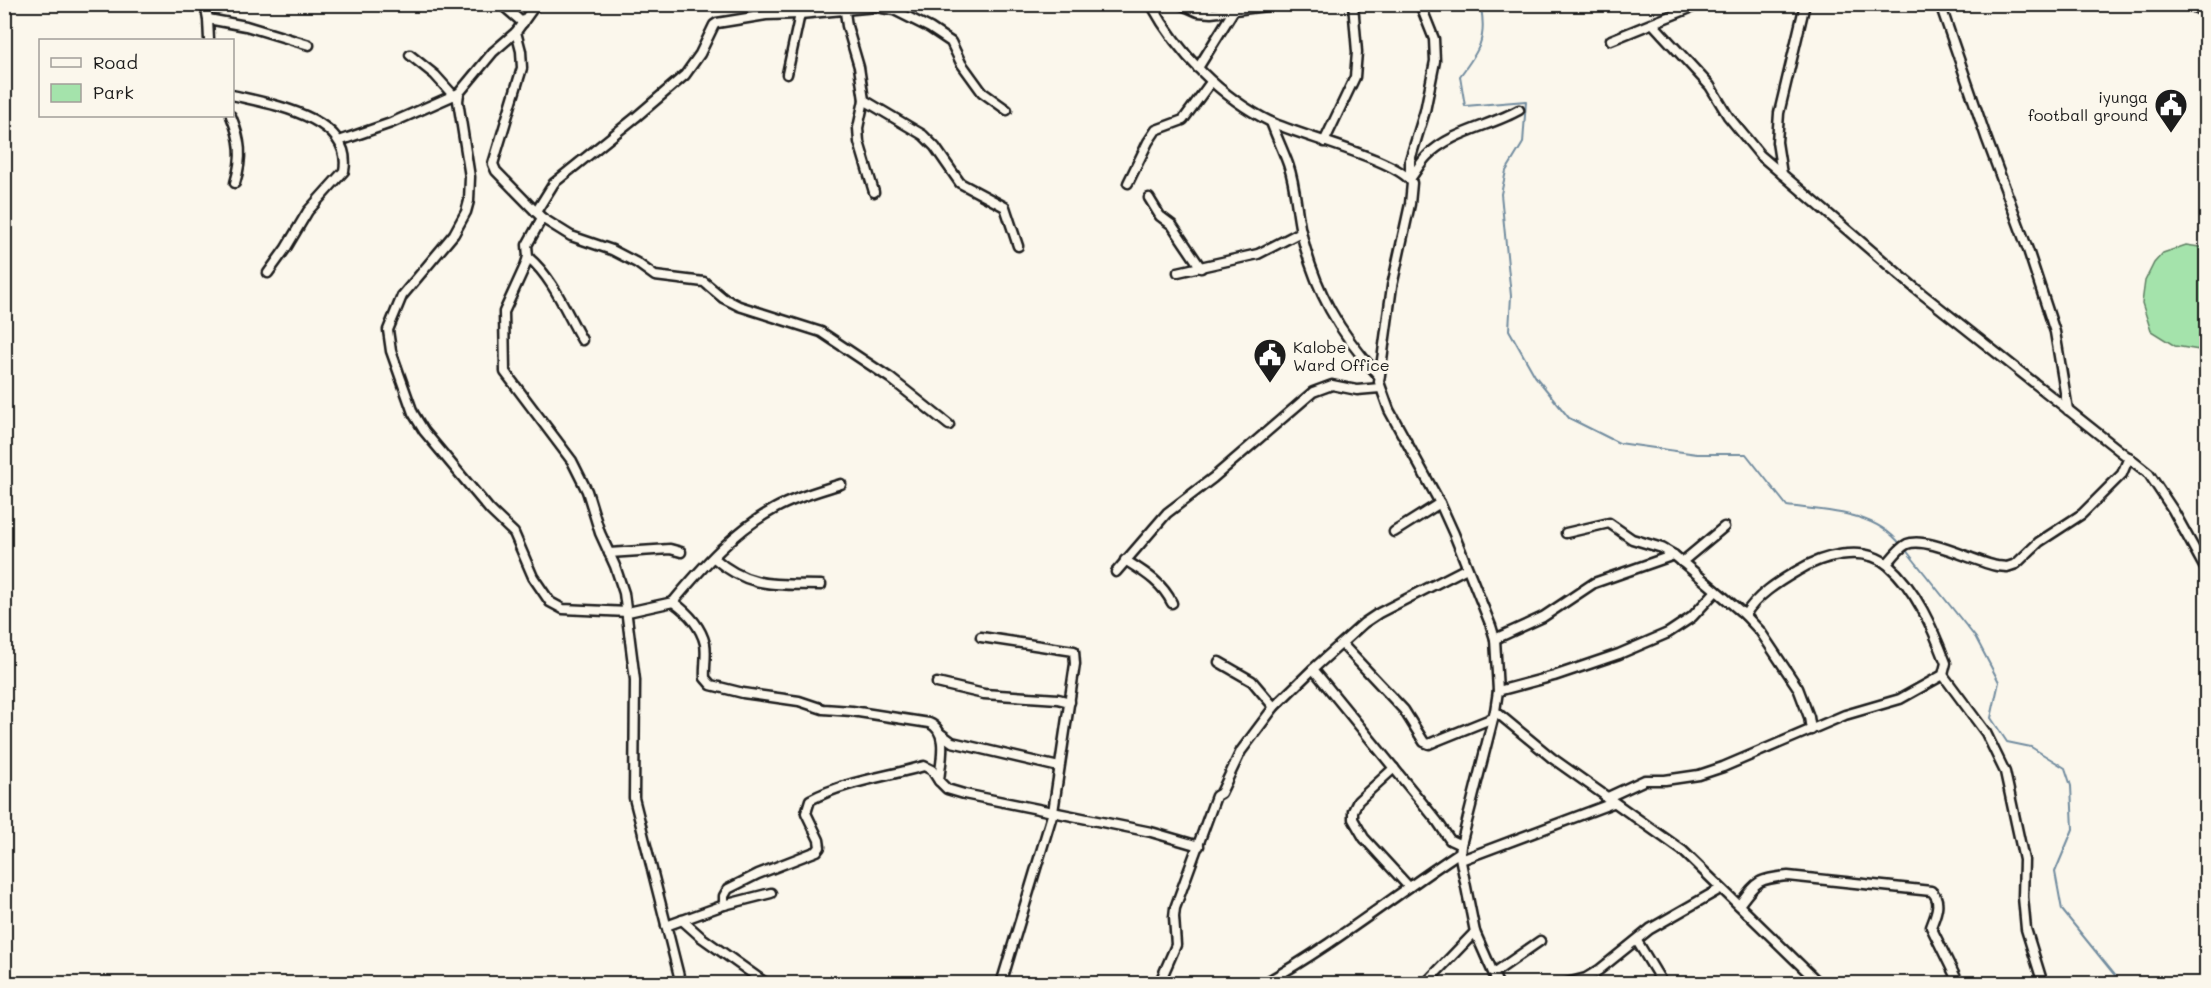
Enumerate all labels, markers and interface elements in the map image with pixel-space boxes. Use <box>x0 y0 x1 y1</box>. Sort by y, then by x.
legend <box>39 39 234 117</box>
text: Road <box>93 50 138 74</box>
text: Park <box>93 80 134 104</box>
place label: iyunga football ground <box>2028 86 2148 125</box>
public building icon: iyunga football ground <box>2153 87 2189 134</box>
place label: Kalobe Ward Office <box>1293 336 1390 375</box>
public building icon: Kalobe Ward Office <box>1252 337 1288 384</box>

